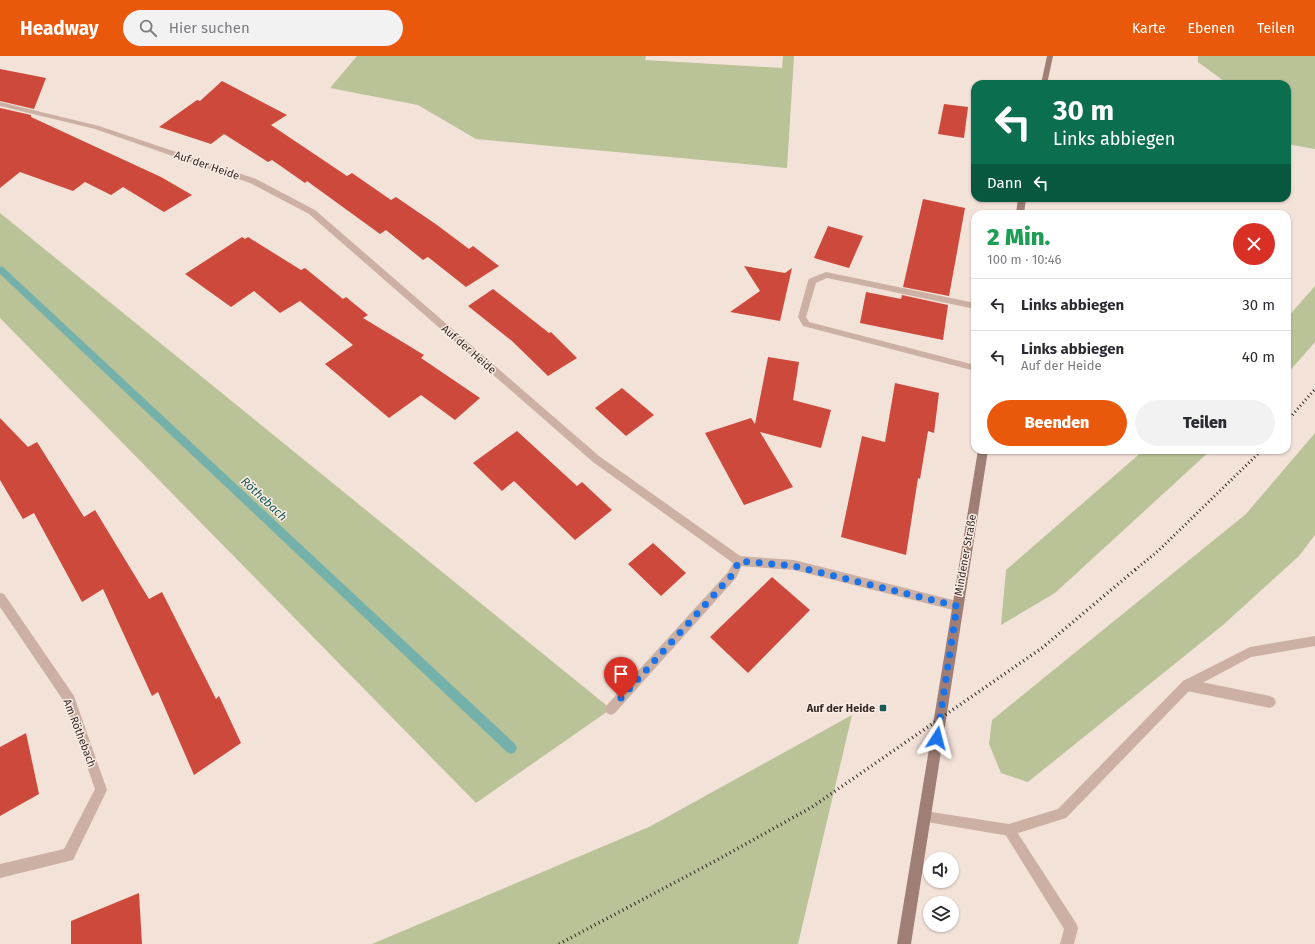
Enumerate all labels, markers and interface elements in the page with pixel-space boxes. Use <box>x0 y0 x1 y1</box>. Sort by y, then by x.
search box <box>123 10 403 46</box>
text: Headway <box>20 17 99 40</box>
icon: search <box>137 17 159 39</box>
text: Hier suchen <box>169 19 250 37</box>
text: Karte <box>1132 20 1166 37</box>
text: Ebenen <box>1188 20 1235 37</box>
text: Teilen <box>1257 20 1295 37</box>
text: 30 m <box>1053 94 1114 127</box>
icon: left <box>987 96 1039 148</box>
text: Links abbiegen <box>1053 128 1175 150</box>
street label: Auf der Heide <box>172 148 241 183</box>
icon: left <box>1030 172 1052 194</box>
text: Dann <box>987 174 1022 192</box>
text: 2 Min. <box>987 223 1050 251</box>
button: close <box>1233 223 1275 265</box>
text: 100 m · 10:46 <box>987 252 1062 267</box>
icon: left <box>987 294 1009 316</box>
text: Links abbiegen <box>1021 296 1124 314</box>
text: 30 m <box>1242 296 1275 314</box>
street label: Auf der Heide <box>439 322 499 377</box>
text: Links abbiegen <box>1021 340 1124 358</box>
icon: left <box>987 346 1009 368</box>
text: 40 m <box>1242 348 1275 366</box>
text: Auf der Heide <box>1021 358 1102 373</box>
button: Beenden <box>987 400 1127 446</box>
button: Teilen <box>1135 400 1275 446</box>
water label: Röthebach <box>238 474 290 524</box>
street label: Mindener Straße <box>952 513 979 597</box>
pin <box>604 657 638 698</box>
icon: arrive <box>610 663 632 685</box>
street label: Am Röthebach <box>61 697 99 769</box>
place label: Auf der Heide <box>806 702 875 715</box>
marker: Auf der Heide <box>878 703 888 713</box>
position arrow <box>916 717 958 759</box>
map controls <box>923 852 959 932</box>
button: sound <box>923 852 959 888</box>
button: layers <box>923 896 959 932</box>

